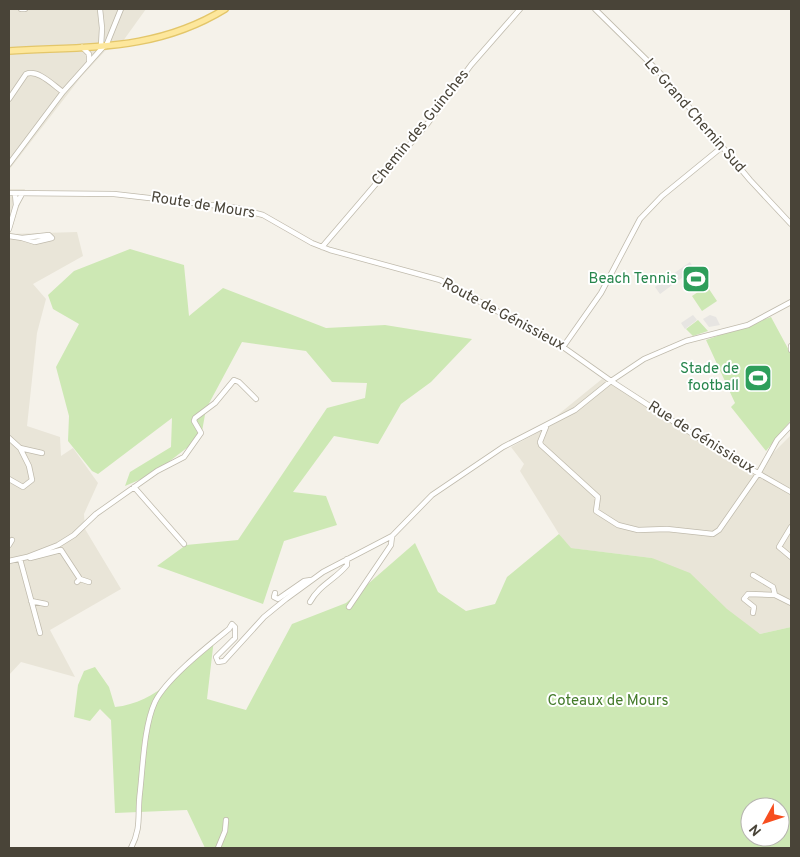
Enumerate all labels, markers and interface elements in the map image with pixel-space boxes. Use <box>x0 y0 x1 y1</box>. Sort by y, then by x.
street label: Le Grand Chemin Sud <box>639 55 749 177</box>
street label: Chemin des Guinches <box>368 66 474 190</box>
street label: Route de Mours <box>150 188 256 224</box>
sports icon: Beach Tennis <box>681 264 711 294</box>
place label: Beach Tennis <box>589 270 677 289</box>
street label: Route de Génissieux <box>438 275 568 356</box>
place label: Stade de football <box>680 360 739 396</box>
sports icon: Stade de football <box>743 363 773 393</box>
street label: Rue de Génissieux <box>644 397 758 479</box>
park label: Coteaux de Mours <box>548 692 669 711</box>
north arrow <box>740 797 790 847</box>
text: N <box>746 820 766 839</box>

